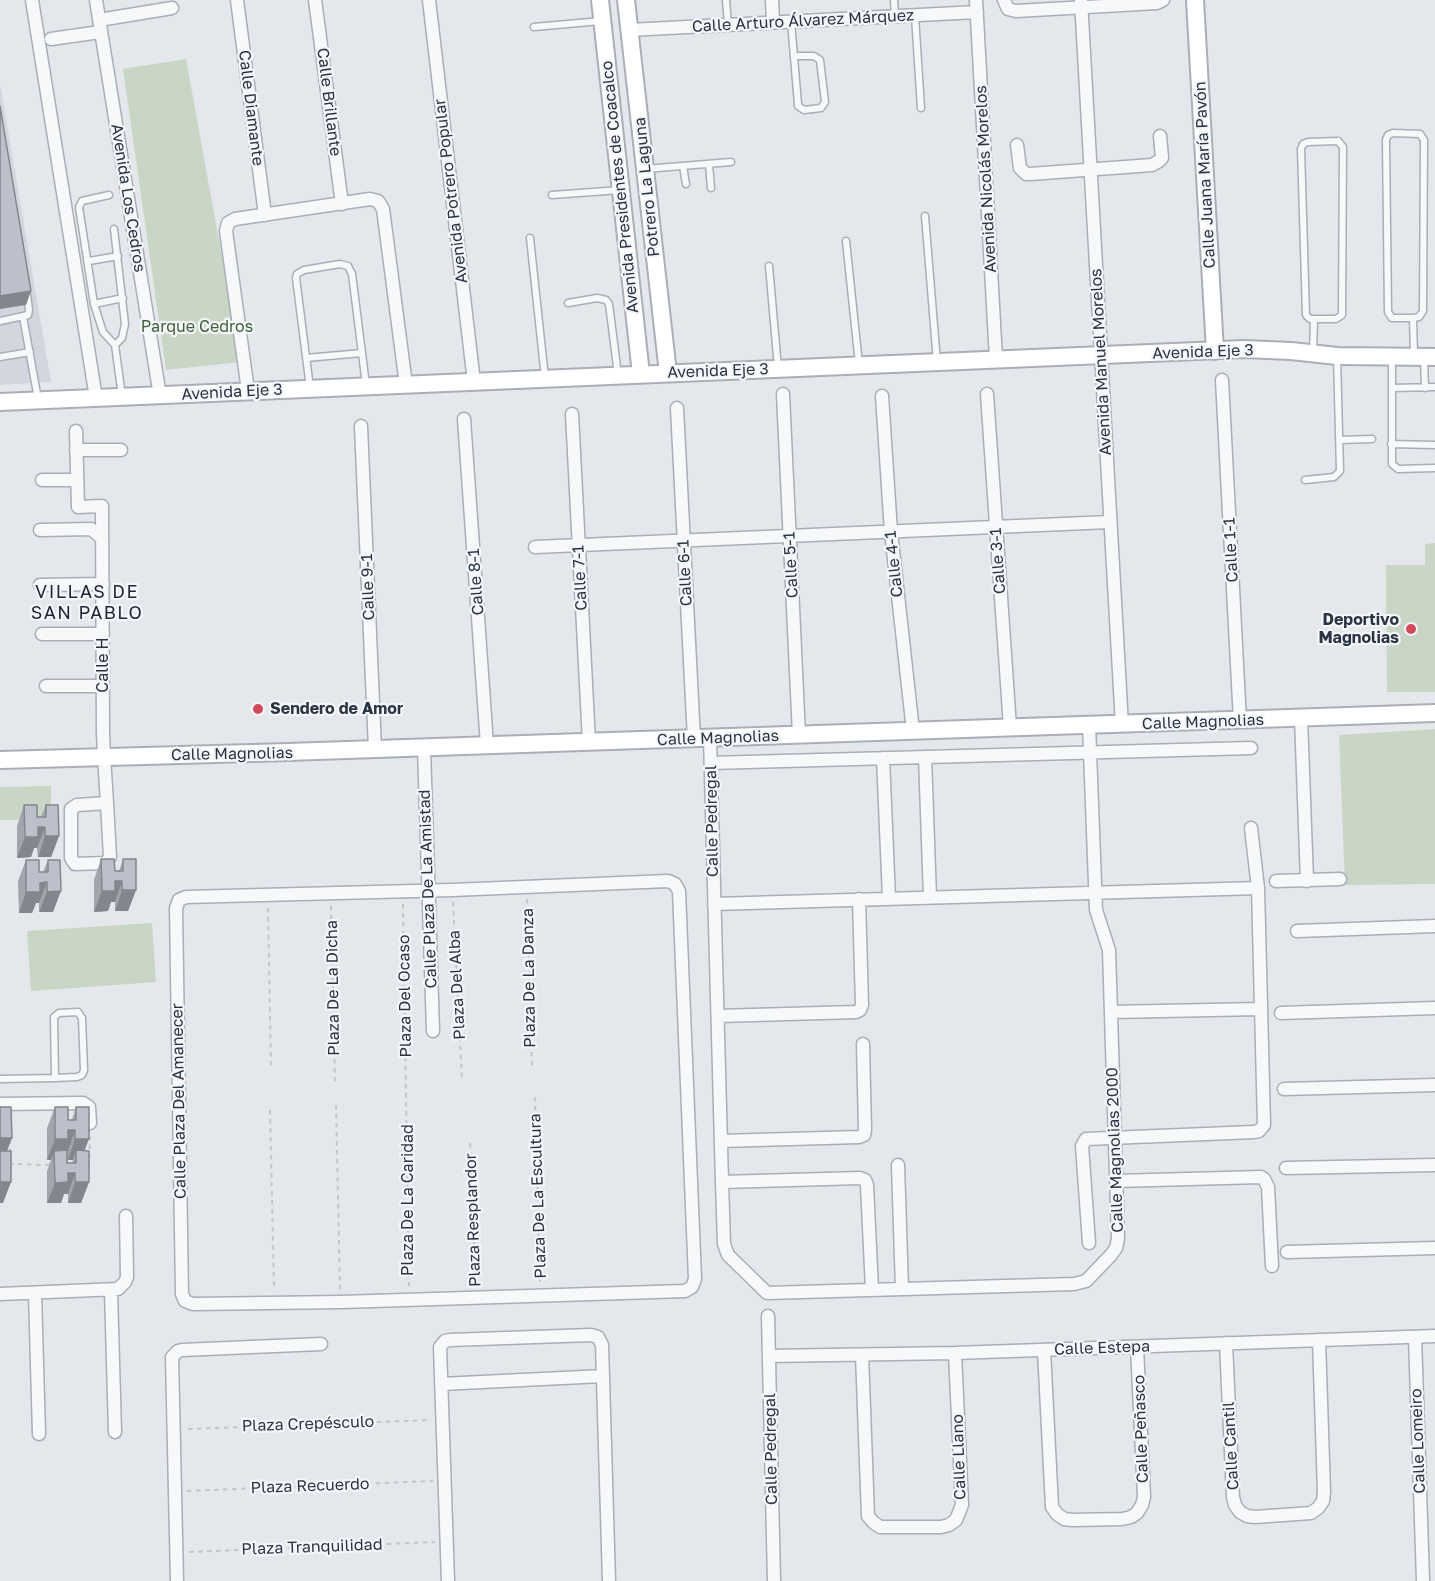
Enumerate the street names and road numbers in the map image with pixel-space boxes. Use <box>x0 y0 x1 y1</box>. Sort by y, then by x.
street label: Calle Arturo Álvarez Márquez <box>691 6 915 36</box>
street label: Calle Brillante <box>313 47 345 157</box>
street label: Calle Diamante <box>234 49 268 167</box>
street label: Avenida Presidentes de Coacalco <box>597 60 643 314</box>
street label: Calle Juana María Pavón <box>1191 81 1219 269</box>
street label: Avenida Nicolás Morelos <box>971 85 1001 273</box>
street label: Avenida Potrero Popular <box>430 98 472 284</box>
street label: Potrero La Laguna <box>630 116 664 258</box>
street label: Avenida Los Cedros <box>107 122 149 274</box>
street label: Avenida Manuel Morelos <box>1087 268 1115 456</box>
street label: Avenida Eje 3 <box>1152 341 1254 363</box>
street label: Avenida Eje 3 <box>667 360 769 382</box>
street label: Avenida Eje 3 <box>181 380 283 404</box>
street label: Calle 1-1 <box>1220 517 1242 583</box>
street label: Calle 3-1 <box>986 527 1010 595</box>
street label: Calle 4-1 <box>881 530 907 598</box>
street label: Calle 5-1 <box>780 531 802 599</box>
street label: Calle 6-1 <box>674 539 696 607</box>
street label: Calle 7-1 <box>569 545 591 611</box>
street label: Calle 8-1 <box>464 548 488 616</box>
street label: Calle 9-1 <box>357 553 379 621</box>
street label: Calle H <box>93 637 113 693</box>
street label: Calle Magnolias <box>1142 710 1264 734</box>
street label: Calle Magnolias <box>657 726 779 750</box>
street label: Calle Magnolias <box>171 743 293 765</box>
street label: Calle Pedregal <box>701 765 723 877</box>
street label: Calle Plaza De La Amistad <box>415 789 441 989</box>
street label: Plaza De La Danza <box>518 908 540 1048</box>
street label: Plaza De La Dicha <box>322 920 344 1056</box>
street label: Plaza Del Alba <box>445 930 469 1040</box>
street label: Plaza Del Ocaso <box>394 934 416 1058</box>
street label: Calle Plaza Del Amanecer <box>168 1003 190 1199</box>
street label: Calle Magnolias 2000 <box>1103 1067 1127 1233</box>
street label: Plaza De La Escultura <box>526 1113 550 1279</box>
street label: Plaza De La Caridad <box>398 1124 418 1276</box>
street label: Plaza Resplandor <box>461 1153 485 1287</box>
street label: Calle Estepa <box>1054 1337 1150 1359</box>
street label: Calle Peñasco <box>1130 1374 1152 1484</box>
street label: Calle Lomeiro <box>1407 1388 1429 1494</box>
street label: Calle Pedregal <box>760 1393 782 1505</box>
street label: Calle Cantil <box>1219 1401 1243 1491</box>
street label: Plaza Crepésculo <box>241 1412 375 1436</box>
street label: Calle Llano <box>948 1414 970 1500</box>
street label: Plaza Recuerdo <box>250 1474 370 1498</box>
street label: Plaza Tranquilidad <box>241 1535 383 1559</box>

